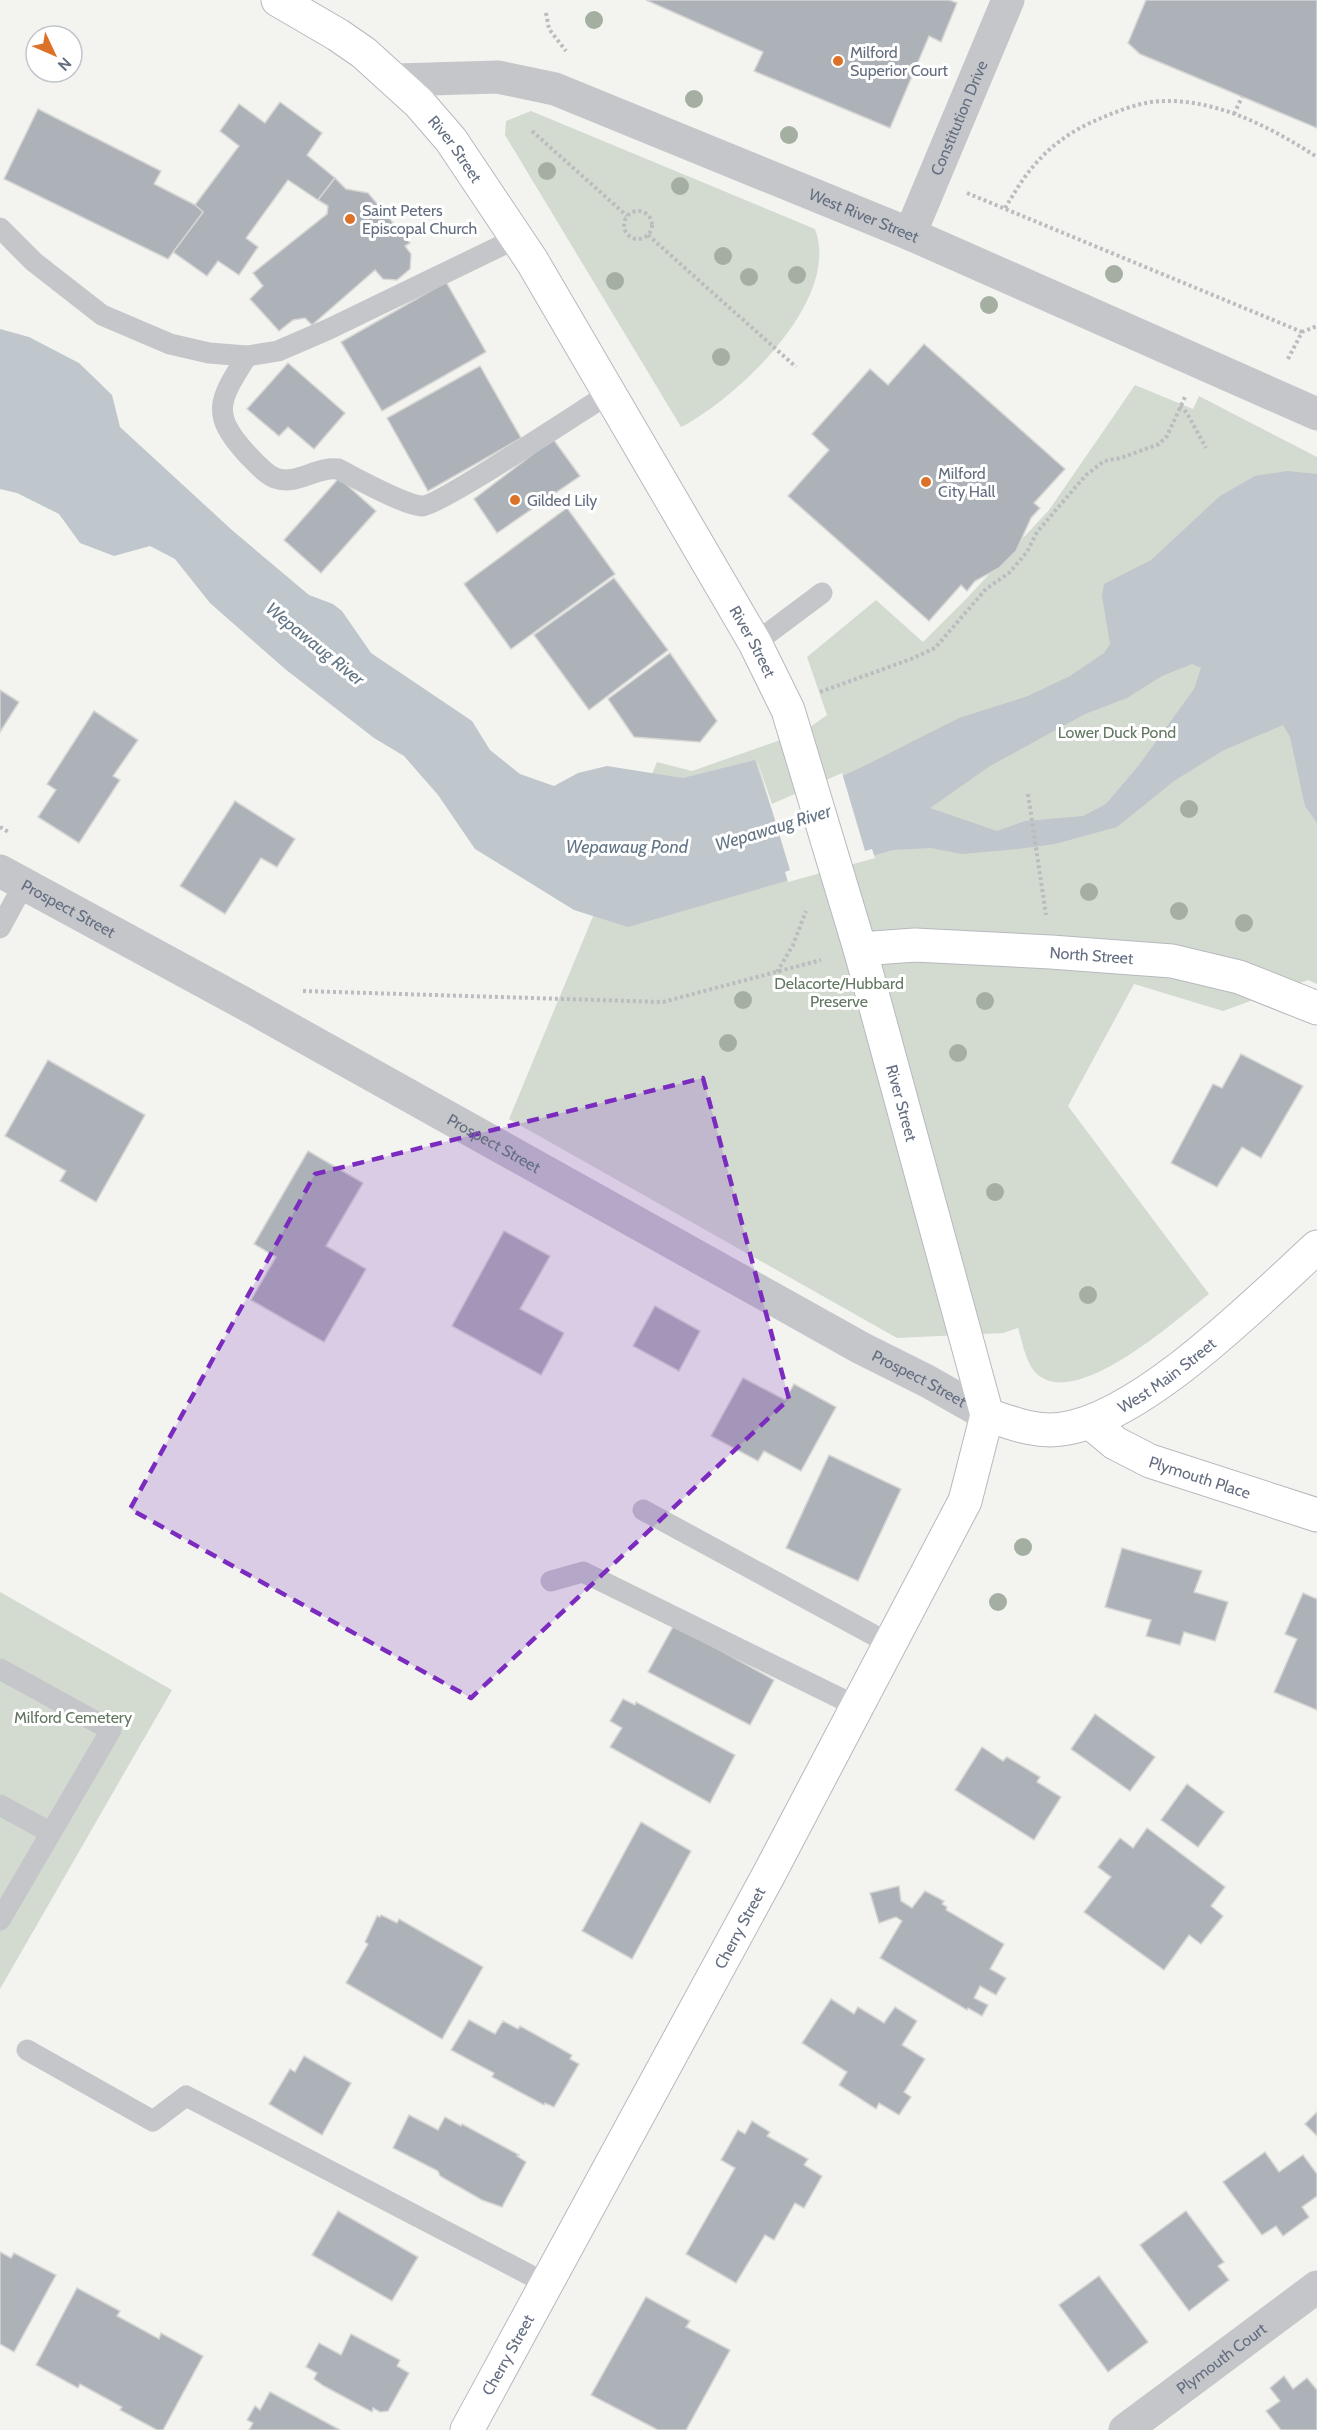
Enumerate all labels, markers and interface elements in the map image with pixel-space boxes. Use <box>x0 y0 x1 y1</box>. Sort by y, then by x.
north arrow <box>24 24 84 84</box>
place label: Milford Superior Court <box>850 43 949 80</box>
text: N <box>54 53 75 75</box>
marker: Milford Superior Court <box>831 54 845 68</box>
street label: Constitution Drive <box>926 57 991 178</box>
street label: River Street <box>424 111 487 187</box>
street label: West River Street <box>806 184 922 246</box>
place label: Saint Peters Episcopal Church <box>362 201 477 238</box>
marker: Saint Peters Episcopal Church <box>343 212 357 226</box>
place label: Milford City Hall <box>938 464 995 501</box>
marker: Milford City Hall <box>919 475 933 489</box>
place label: Gilded Lily <box>527 491 597 510</box>
marker: Gilded Lily <box>508 493 522 507</box>
water label: Wepawaug River <box>261 598 370 691</box>
street label: River Street <box>726 602 780 681</box>
park label: Lower Duck Pond <box>1058 723 1176 742</box>
water label: Wepawaug River <box>712 799 835 856</box>
water label: Wepawaug Pond <box>566 836 689 858</box>
street label: Prospect Street <box>18 875 119 942</box>
street label: North Street <box>1049 942 1135 968</box>
park label: Delacorte/Hubbard Preserve <box>774 974 904 1011</box>
street label: River Street <box>882 1062 922 1144</box>
street label: Prospect Street <box>444 1109 545 1177</box>
street label: West Main Street <box>1114 1333 1220 1417</box>
street label: Prospect Street <box>869 1346 970 1411</box>
street label: Plymouth Place <box>1147 1452 1253 1502</box>
park label: Milford Cemetery <box>14 1708 132 1727</box>
street label: Cherry Street <box>711 1883 770 1972</box>
street label: Cherry Street <box>478 2311 538 2399</box>
street label: Plymouth Court <box>1173 2318 1270 2398</box>

